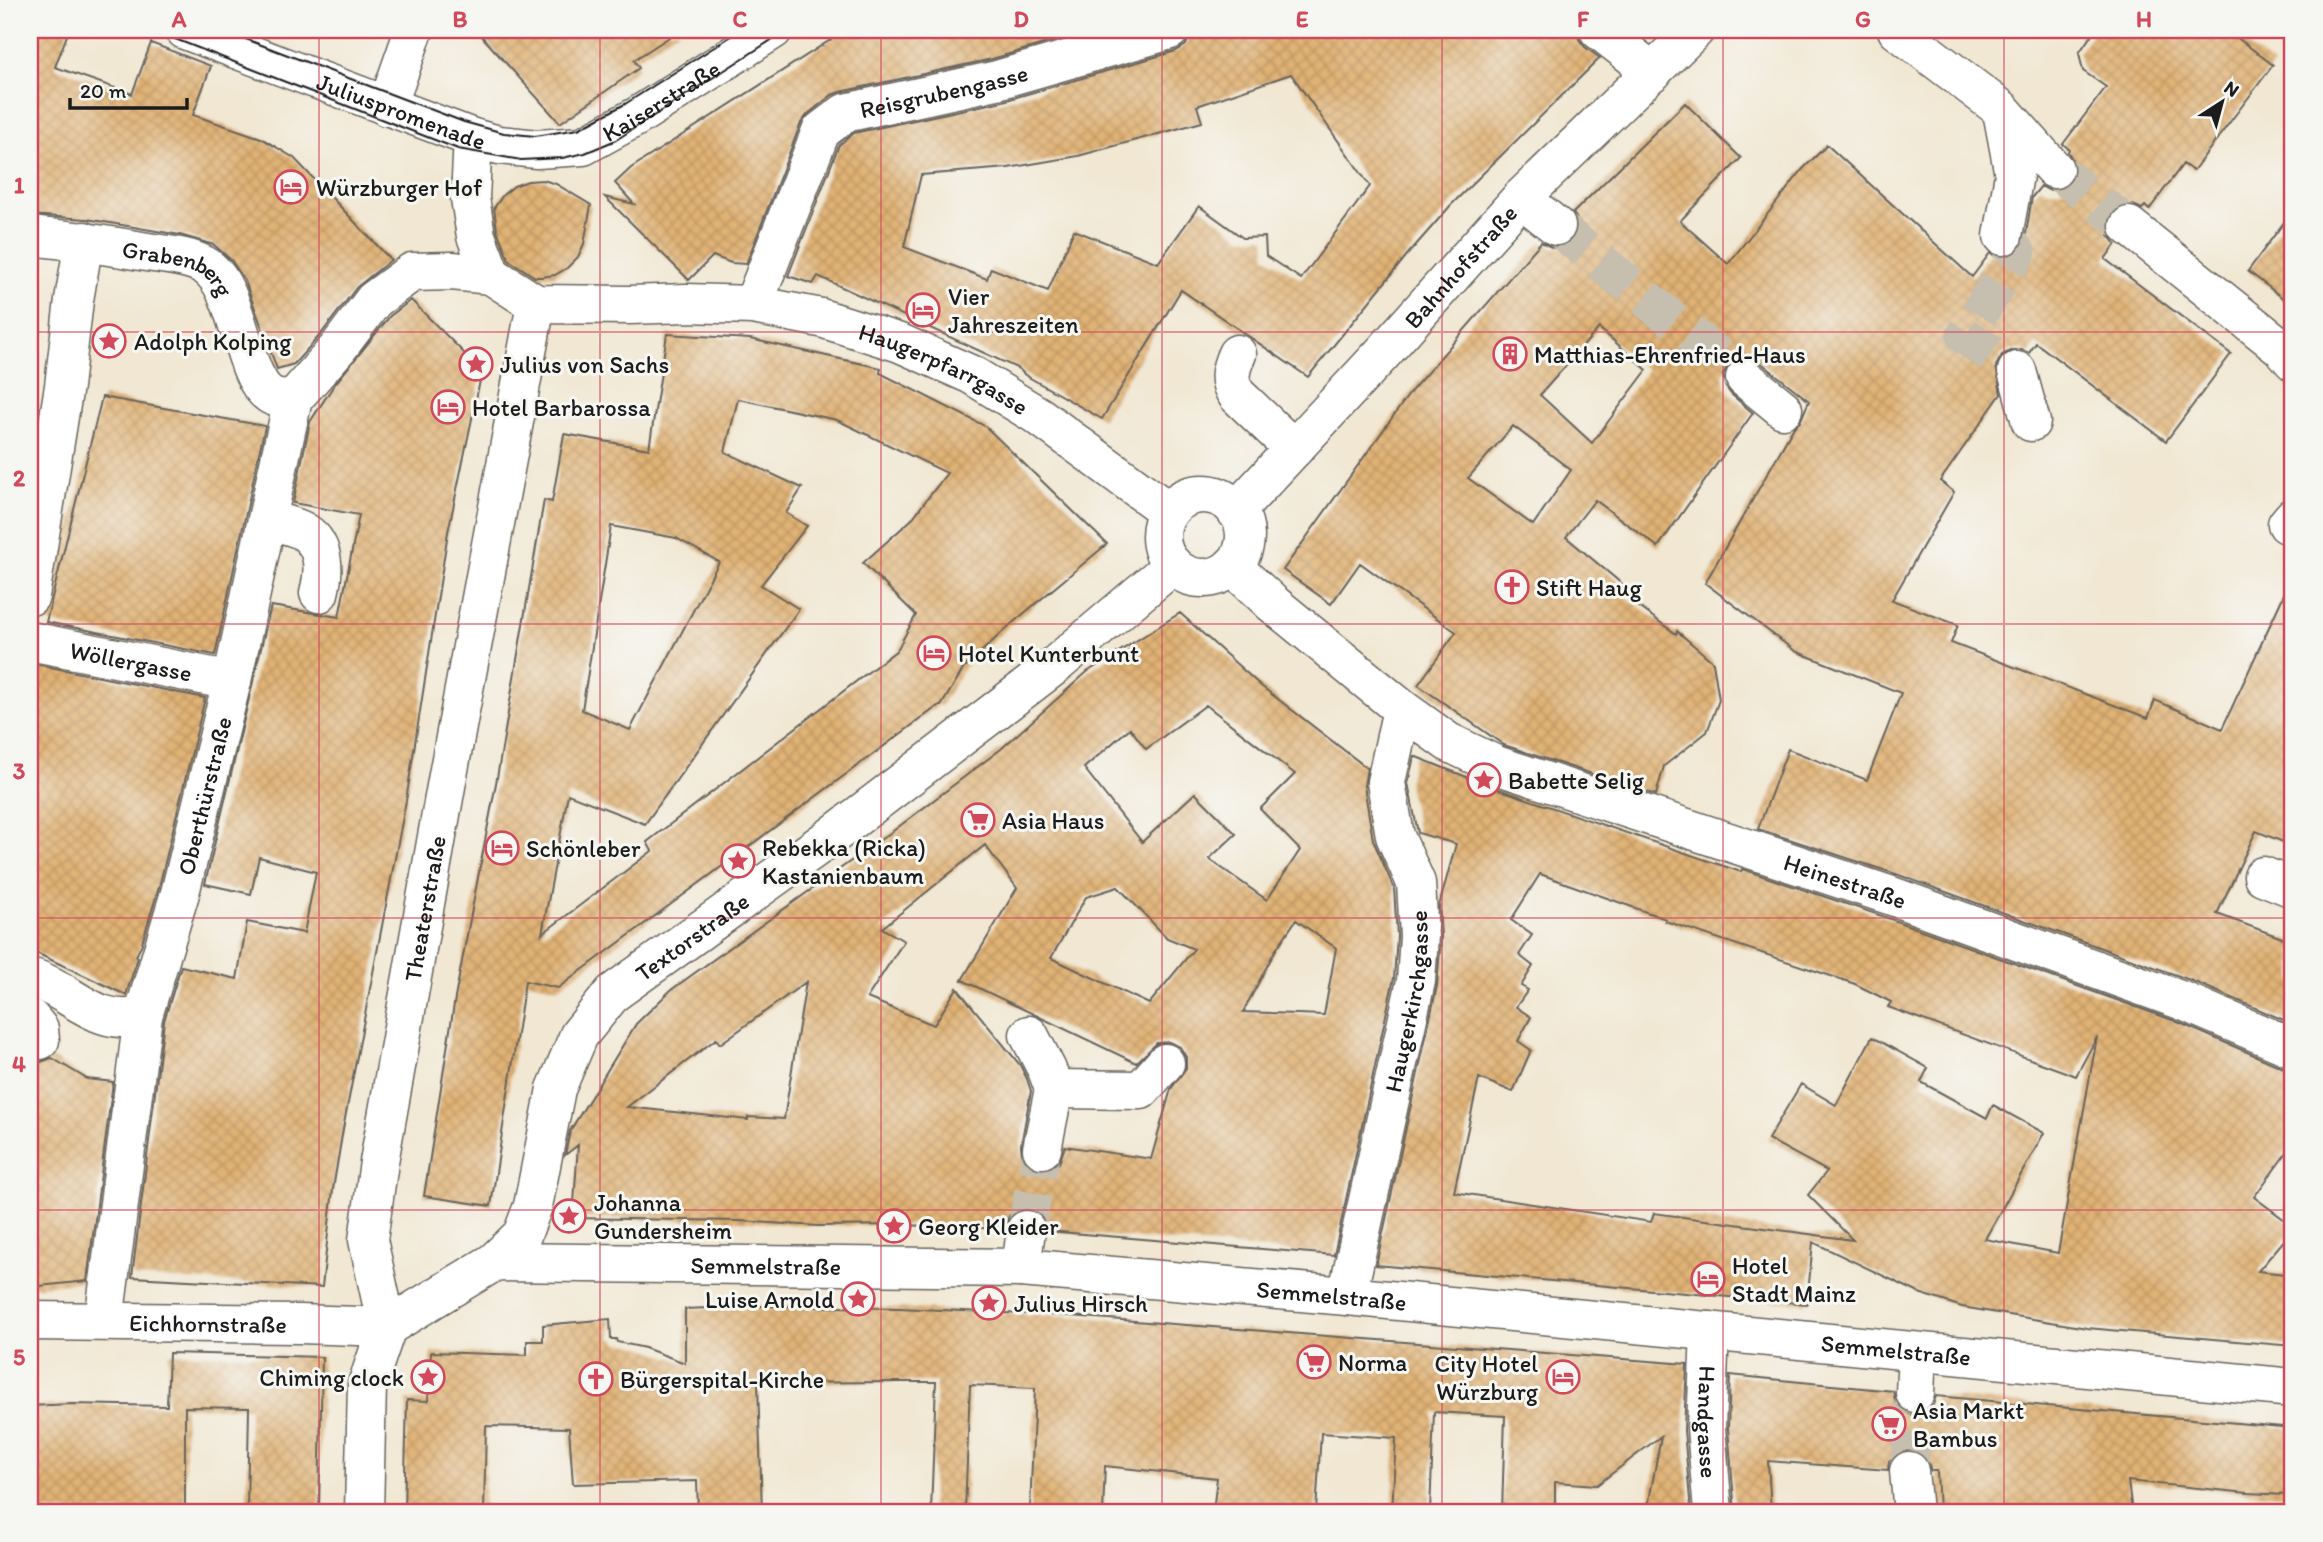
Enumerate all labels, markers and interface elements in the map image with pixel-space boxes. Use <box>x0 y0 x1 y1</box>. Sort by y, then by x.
text: A <box>171 5 187 33</box>
text: B <box>453 5 468 33</box>
text: C <box>733 5 748 33</box>
text: D <box>1013 5 1029 33</box>
text: E <box>1296 5 1309 33</box>
text: F <box>1577 5 1590 33</box>
text: G <box>1855 5 1871 33</box>
text: H <box>2136 5 2152 33</box>
street label: Kaiserstraße <box>597 53 725 147</box>
street label: Reisgrubengasse <box>857 57 1031 124</box>
scale bar <box>70 66 187 110</box>
street label: Juliuspromenade <box>313 66 489 155</box>
north arrow <box>2186 66 2256 136</box>
text: N <box>2220 76 2244 102</box>
text: 20 m <box>80 78 127 103</box>
hotel icon: Würzburger Hof <box>272 168 310 206</box>
text: 1 <box>14 171 25 199</box>
place label: Würzburger Hof <box>316 173 483 202</box>
street label: Bahnhofstraße <box>1398 198 1523 334</box>
street label: Grabenberg <box>120 234 240 302</box>
place label: Vier Jahreszeiten <box>948 282 1079 339</box>
hotel icon: Vier Jahreszeiten <box>904 291 942 329</box>
street label: Haugerpfarrgasse <box>855 316 1034 421</box>
place icon: Adolph Kolping <box>90 322 128 360</box>
place label: Adolph Kolping <box>134 327 292 356</box>
building icon: Matthias-Ehrenfried-Haus <box>1491 335 1529 373</box>
place label: Matthias-Ehrenfried-Haus <box>1534 340 1806 369</box>
place icon: Julius von Sachs <box>457 345 495 383</box>
place label: Julius von Sachs <box>500 350 669 379</box>
hotel icon: Hotel Barbarossa <box>429 388 467 426</box>
place label: Hotel Barbarossa <box>472 393 651 422</box>
text: 2 <box>13 464 26 492</box>
church icon: Stift Haug <box>1493 568 1531 606</box>
place label: Stift Haug <box>1536 573 1642 602</box>
hotel icon: Hotel Kunterbunt <box>915 634 953 672</box>
street label: Wöllergasse <box>68 635 195 687</box>
place label: Hotel Kunterbunt <box>958 639 1139 668</box>
street label: Oberthürstraße <box>170 714 237 878</box>
text: 3 <box>13 757 26 785</box>
place icon: Babette Selig <box>1465 761 1503 799</box>
place label: Babette Selig <box>1508 766 1645 795</box>
supermarket icon: Asia Haus <box>959 801 997 839</box>
place label: Asia Haus <box>1002 806 1104 835</box>
hotel icon: Schönleber <box>483 829 521 867</box>
street label: Theaterstraße <box>397 833 451 983</box>
place label: Rebekka (Ricka) Kastanienbaum <box>762 833 926 890</box>
place label: Schönleber <box>526 834 641 863</box>
place icon: Rebekka (Ricka) Kastanienbaum <box>719 842 757 880</box>
street label: Heinestraße <box>1780 847 1910 915</box>
street label: Textorstraße <box>629 886 754 987</box>
street label: Haugerkirchgasse <box>1378 910 1434 1095</box>
text: 4 <box>12 1050 26 1078</box>
place label: Johanna Gundersheim <box>594 1188 732 1245</box>
place icon: Johanna Gundersheim <box>550 1197 588 1235</box>
place icon: Georg Kleider <box>875 1207 913 1245</box>
place label: Georg Kleider <box>918 1212 1059 1241</box>
street label: Semmelstraße <box>690 1250 841 1280</box>
place label: Hotel Stadt Mainz <box>1732 1251 1856 1308</box>
hotel icon: Hotel Stadt Mainz <box>1689 1260 1727 1298</box>
street label: Semmelstraße <box>1255 1274 1408 1316</box>
place icon: Luise Arnold <box>839 1280 877 1318</box>
place icon: Julius Hirsch <box>970 1284 1008 1322</box>
place label: Luise Arnold <box>705 1285 834 1314</box>
place label: Julius Hirsch <box>1014 1289 1148 1318</box>
street label: Eichhornstraße <box>129 1308 287 1338</box>
street label: Semmelstraße <box>1820 1328 1972 1371</box>
text: 5 <box>13 1343 25 1371</box>
supermarket icon: Norma <box>1295 1343 1333 1381</box>
place label: Norma <box>1338 1348 1407 1377</box>
place label: City Hotel Würzburg <box>1435 1349 1539 1406</box>
place icon: Chiming clock <box>409 1358 447 1396</box>
hotel icon: City Hotel Würzburg <box>1544 1358 1582 1396</box>
church icon: Bürgerspital-Kirche <box>577 1360 615 1398</box>
place label: Chiming clock <box>259 1363 404 1392</box>
place label: Bürgerspital-Kirche <box>620 1365 824 1394</box>
street label: Handgasse <box>1691 1365 1725 1479</box>
place label: Asia Markt Bambus <box>1913 1396 2024 1453</box>
supermarket icon: Asia Markt Bambus <box>1870 1405 1908 1443</box>

